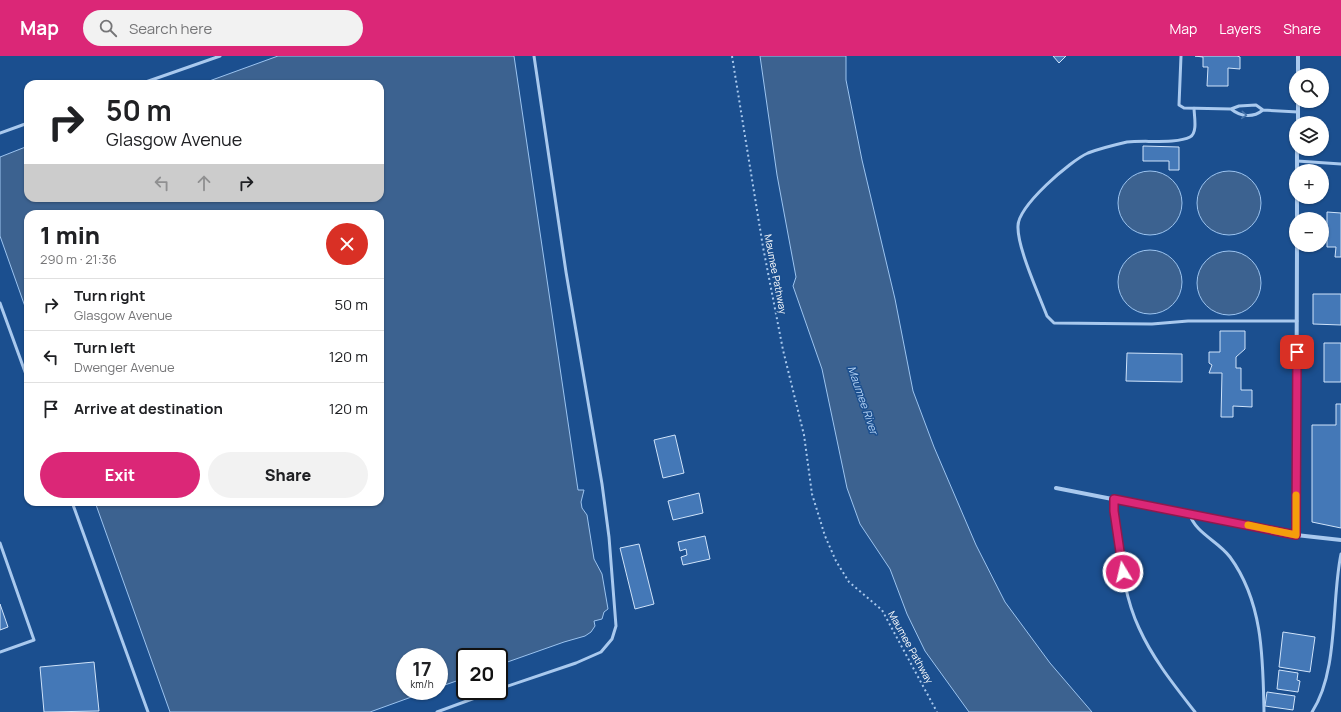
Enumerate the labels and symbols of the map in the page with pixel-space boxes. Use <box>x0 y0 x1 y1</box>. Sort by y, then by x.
one-way arrow <box>1241 110 1247 119</box>
street label: Maumee Pathway <box>761 233 791 316</box>
pin <box>1280 335 1314 369</box>
water label: Maumee River <box>845 364 883 438</box>
position arrow <box>1102 551 1144 593</box>
street label: Maumee Pathway <box>885 608 937 687</box>
speed limit sign: 20 <box>456 648 508 700</box>

